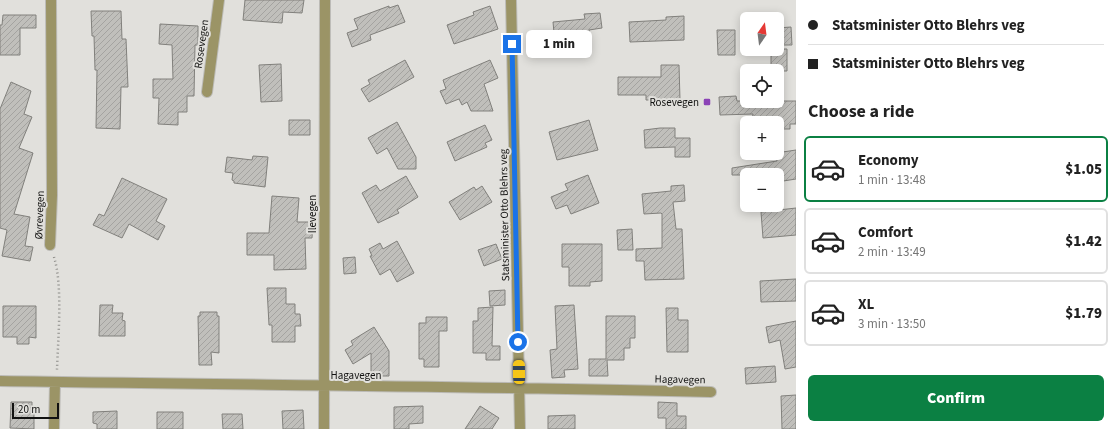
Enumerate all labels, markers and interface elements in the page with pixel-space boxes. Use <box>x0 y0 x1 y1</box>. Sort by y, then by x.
north arrow <box>740 12 784 56</box>
map controls <box>740 12 784 212</box>
text: Statsminister Otto Blehrs veg <box>832 15 1025 36</box>
street label: Rosevegen <box>191 19 212 70</box>
callout: 1 min <box>526 30 592 58</box>
route end <box>503 35 521 53</box>
text: 1 min <box>543 35 575 53</box>
text: Statsminister Otto Blehrs veg <box>832 53 1025 74</box>
button: locate <box>740 64 784 108</box>
place label: Rosevegen <box>649 95 699 110</box>
marker: Rosevegen <box>702 97 712 107</box>
text: Choose a ride <box>808 99 914 124</box>
button: + <box>740 116 784 160</box>
street label: Statsminister Otto Blehrs veg <box>496 148 513 281</box>
text: Economy <box>858 150 919 171</box>
icon: car <box>810 151 846 187</box>
text: $1.05 <box>1065 159 1102 180</box>
button: − <box>740 168 784 212</box>
text: 1 min · 13:48 <box>858 171 926 189</box>
street label: Øvrevegen <box>31 190 48 240</box>
street label: Ilevegen <box>305 195 320 233</box>
text: Comfort <box>858 222 913 243</box>
icon: car <box>810 223 846 259</box>
text: $1.42 <box>1065 231 1102 252</box>
text: 2 min · 13:49 <box>858 243 926 261</box>
text: XL <box>858 294 874 315</box>
icon: car <box>810 295 846 331</box>
text: $1.79 <box>1065 303 1102 324</box>
text: 3 min · 13:50 <box>858 315 926 333</box>
route start <box>509 333 527 351</box>
car <box>513 360 525 384</box>
street label: Hagavegen <box>331 368 381 383</box>
street label: Hagavegen <box>654 372 706 387</box>
button: Confirm <box>808 375 1104 421</box>
scale bar <box>12 401 59 420</box>
text: 20 m <box>18 402 40 417</box>

